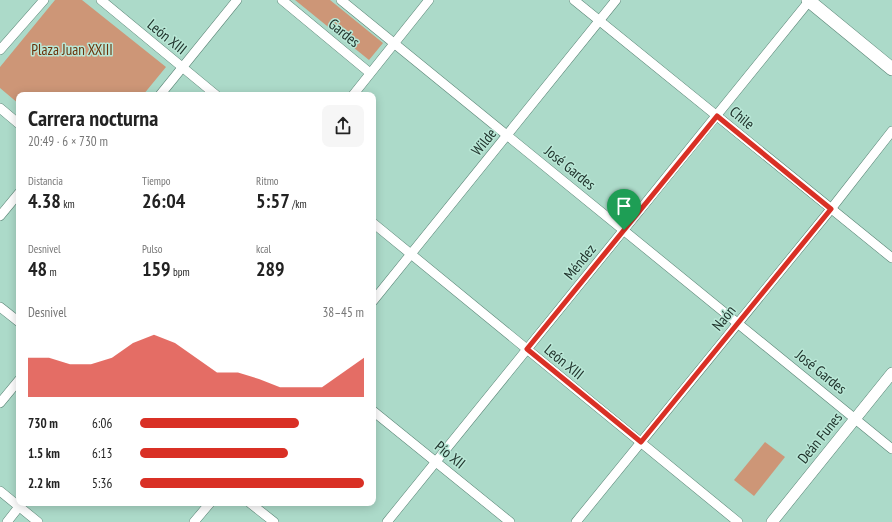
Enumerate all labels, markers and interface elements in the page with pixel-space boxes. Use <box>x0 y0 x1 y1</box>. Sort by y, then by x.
street label: Gardes <box>325 14 364 51</box>
street label: León XIII <box>144 15 191 58</box>
park label: Plaza Juan XXIII <box>31 40 113 59</box>
street label: Chile <box>726 102 759 133</box>
text: Carrera nocturna <box>28 104 158 132</box>
button: share <box>322 105 364 147</box>
street label: Wilde <box>467 124 500 159</box>
text: 20:49 · 6 × 730 m <box>28 133 108 150</box>
street label: José Gardes <box>540 141 600 194</box>
text: Distancia <box>28 174 63 188</box>
text: Tiempo <box>142 174 171 188</box>
text: Ritmo <box>256 174 279 188</box>
text: 4.38 <box>28 188 61 214</box>
text: 26:04 <box>142 188 185 214</box>
text: 5:57 <box>256 188 290 214</box>
pin <box>607 189 641 230</box>
icon: arrive <box>613 195 635 217</box>
text: km <box>61 197 75 211</box>
text: /km <box>290 197 307 211</box>
street label: Méndez <box>560 240 600 283</box>
text: Desnivel <box>28 242 61 256</box>
text: Pulso <box>142 242 162 256</box>
text: kcal <box>256 242 271 256</box>
text: 48 <box>28 256 47 282</box>
text: 159 <box>142 256 171 282</box>
text: 289 <box>256 256 285 282</box>
text: m <box>47 265 57 279</box>
text: bpm <box>171 265 190 279</box>
street label: Naón <box>708 301 740 334</box>
text: Desnivel <box>28 304 67 321</box>
text: 38–45 m <box>322 304 364 321</box>
street label: León XIII <box>541 340 588 383</box>
street label: José Gardes <box>791 345 851 398</box>
street label: Deán Funes <box>793 408 846 467</box>
text: 730 m <box>28 415 58 432</box>
text: 6:06 <box>92 415 112 432</box>
street label: Pío XII <box>431 437 469 473</box>
text: 1.5 km <box>28 445 60 462</box>
text: 6:13 <box>92 445 112 462</box>
text: 2.2 km <box>28 475 60 492</box>
text: 5:36 <box>92 475 112 492</box>

